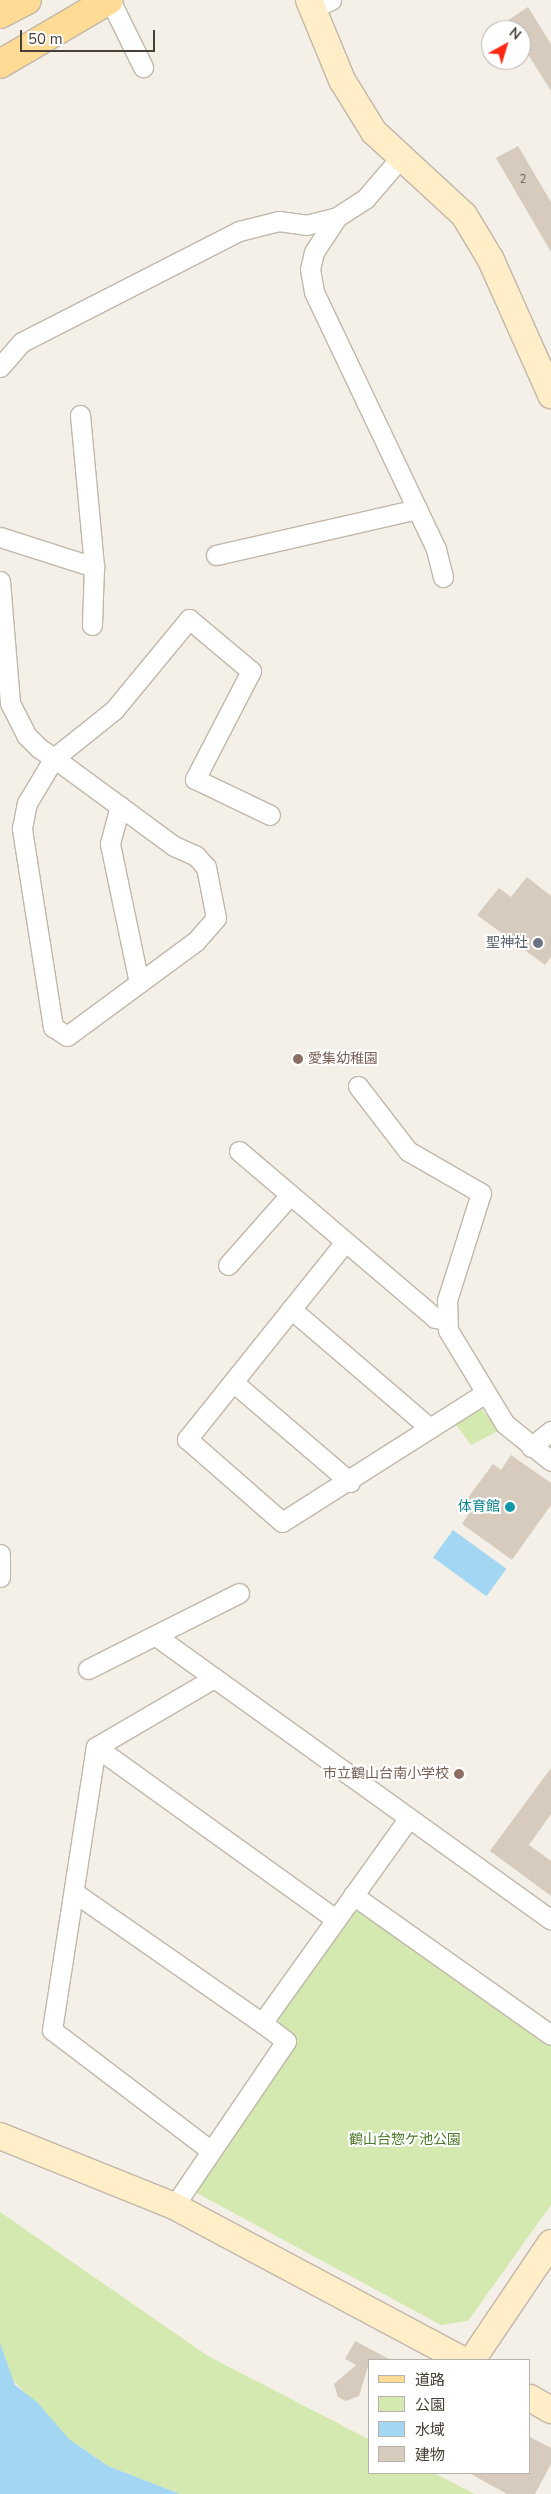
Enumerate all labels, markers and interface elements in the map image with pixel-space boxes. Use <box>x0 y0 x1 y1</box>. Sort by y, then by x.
scale bar <box>22 20 158 52</box>
north arrow <box>481 20 531 70</box>
text: N <box>505 23 525 44</box>
text: 50 m <box>28 29 63 49</box>
house number: 2 <box>520 173 526 187</box>
place label: 聖神社 <box>486 935 528 951</box>
marker: 聖神社 <box>532 937 544 949</box>
place label: 愛集幼稚園 <box>308 1051 378 1067</box>
marker: 愛集幼稚園 <box>292 1053 304 1065</box>
place label: 体育館 <box>458 1499 500 1515</box>
marker: 体育館 <box>504 1501 516 1513</box>
place label: 市立鶴山台南小学校 <box>323 1766 449 1782</box>
marker: 市立鶴山台南小学校 <box>453 1768 465 1780</box>
park label: 鶴山台惣ケ池公園 <box>349 2132 461 2148</box>
legend <box>368 2359 531 2474</box>
text: 道路 <box>415 2370 445 2390</box>
text: 公園 <box>415 2395 445 2415</box>
text: 水域 <box>415 2420 445 2440</box>
text: 建物 <box>415 2445 445 2465</box>

